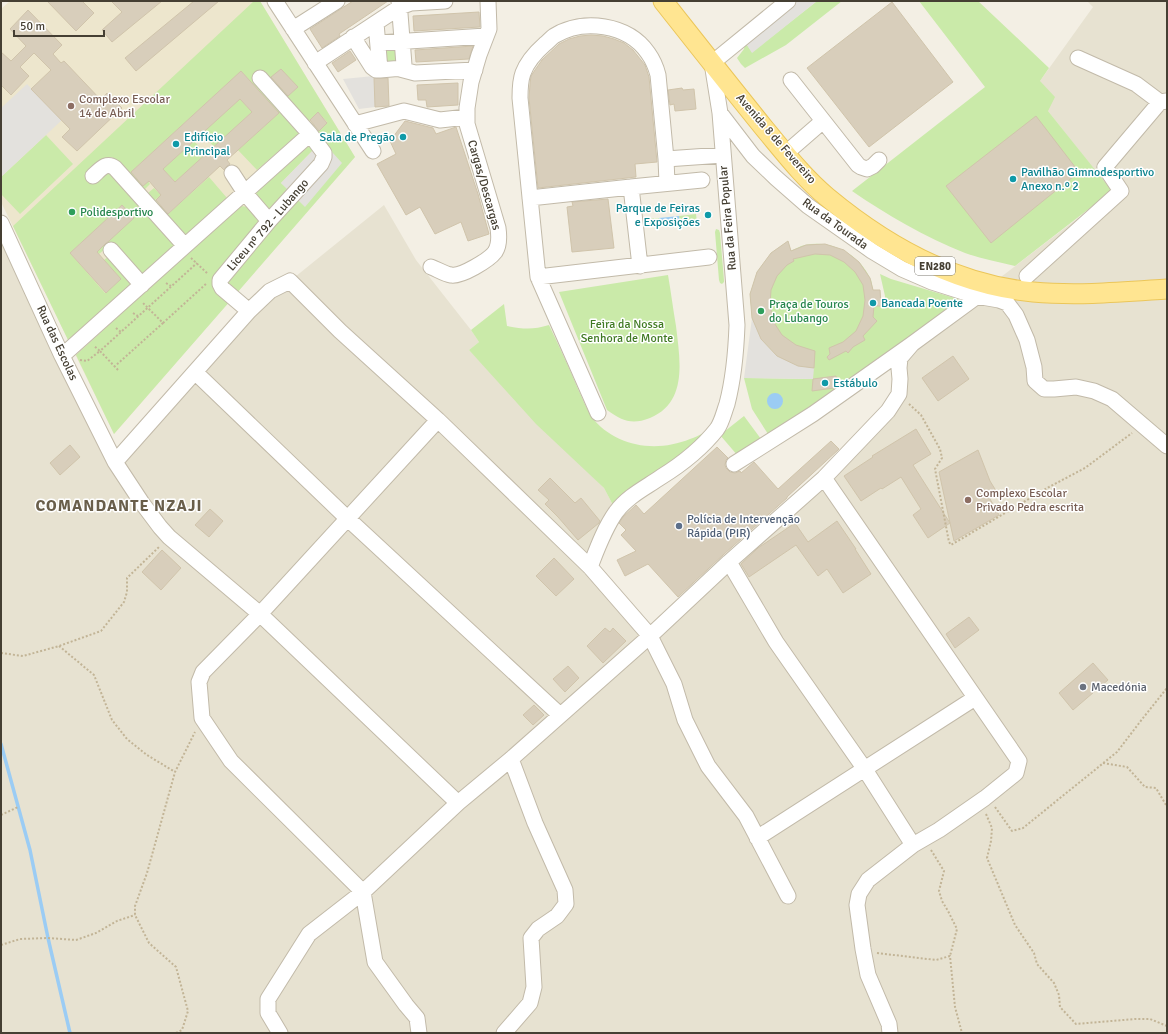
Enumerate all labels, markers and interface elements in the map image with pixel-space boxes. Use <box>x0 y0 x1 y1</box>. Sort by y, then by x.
scale bar <box>14 12 104 38</box>
text: 50 m <box>20 19 45 34</box>
street label: Avenida 8 de Fevereiro <box>733 91 819 187</box>
place label: Complexo Escolar 14 de Abril <box>79 92 170 121</box>
marker: Complexo Escolar 14 de Abril <box>66 101 76 111</box>
place label: Edifício Principal <box>184 130 231 159</box>
place label: Sala de Pregão <box>320 130 395 145</box>
marker: Sala de Pregão <box>398 132 408 142</box>
street label: Cargas/Descargas <box>464 138 504 232</box>
marker: Edifício Principal <box>171 139 181 149</box>
street label: Rua da Feira Popular <box>716 164 740 271</box>
place label: Pavilhão Gimnodesportivo Anexo n.º 2 <box>1021 165 1154 194</box>
marker: Pavilhão Gimnodesportivo Anexo n.º 2 <box>1008 174 1018 184</box>
street label: Liceu nº 792 - Lubango <box>224 176 312 274</box>
street label: Rua da Tourada <box>799 195 871 253</box>
place label: Parque de Feiras e Exposições <box>616 201 700 230</box>
place label: Polidesportivo <box>80 205 153 220</box>
marker: Polidesportivo <box>67 207 77 217</box>
marker: Parque de Feiras e Exposições <box>703 210 713 220</box>
road number: EN280 <box>915 257 955 275</box>
place label: Bancada Poente <box>881 296 963 311</box>
place label: Praça de Touros do Lubango <box>769 297 849 326</box>
marker: Bancada Poente <box>868 298 878 308</box>
street label: Rua das Escolas <box>33 303 81 383</box>
marker: Praça de Touros do Lubango <box>756 306 766 316</box>
park label: Feira da Nossa Senhora de Monte <box>581 317 673 346</box>
place label: Estábulo <box>833 376 878 391</box>
marker: Estábulo <box>820 378 830 388</box>
place label: Complexo Escolar Privado Pedra escrita <box>976 486 1084 515</box>
marker: Complexo Escolar Privado Pedra escrita <box>963 495 973 505</box>
district label: COMANDANTE NZAJI <box>35 496 203 516</box>
place label: Polícia de Intervenção Rápida (PIR) <box>687 512 800 541</box>
marker: Polícia de Intervenção Rápida (PIR) <box>674 521 684 531</box>
place label: Macedónia <box>1091 680 1147 695</box>
marker: Macedónia <box>1078 682 1088 692</box>

